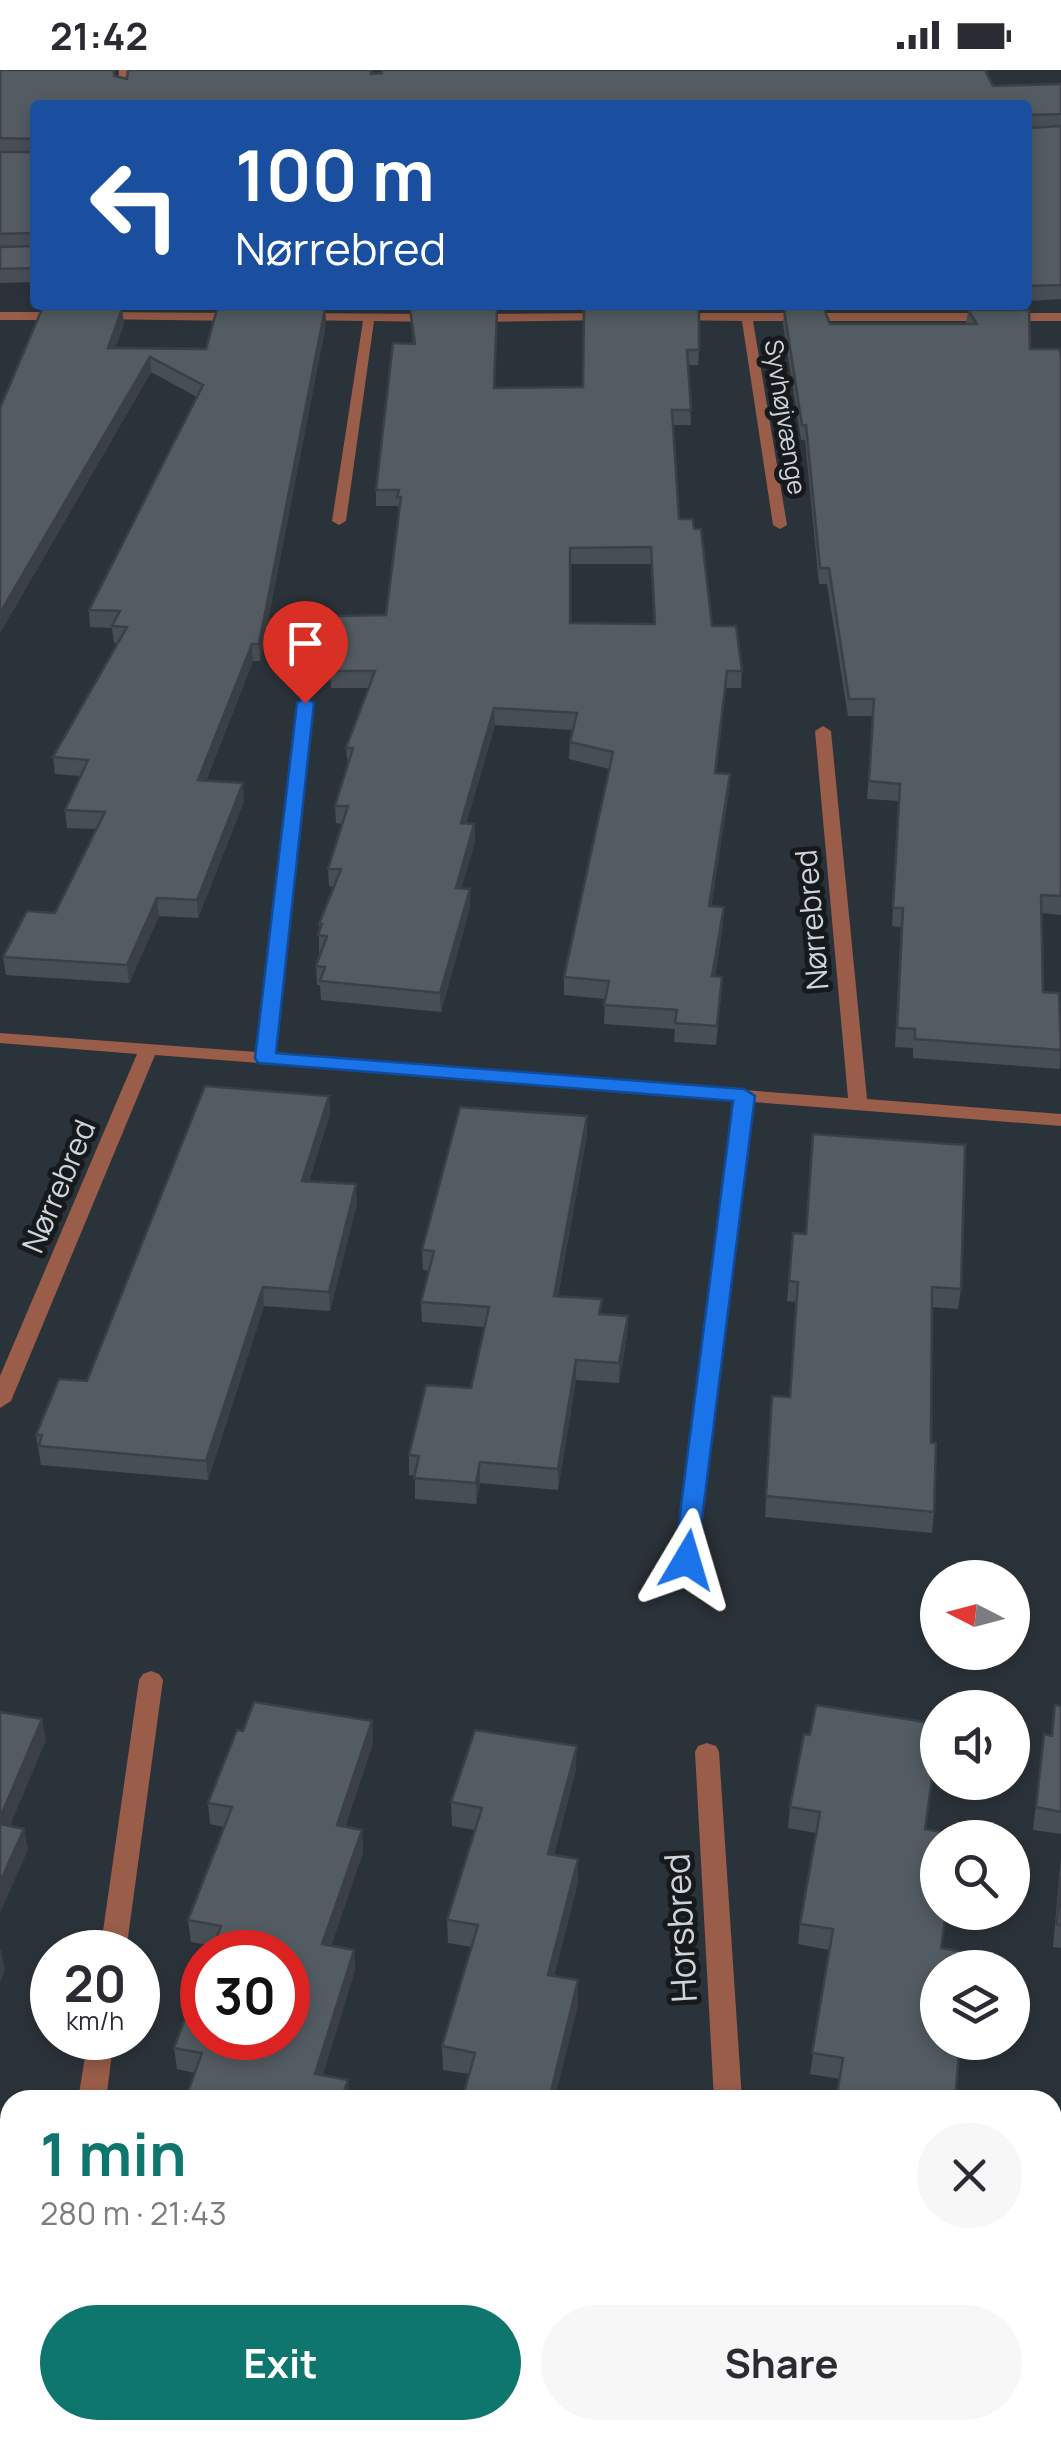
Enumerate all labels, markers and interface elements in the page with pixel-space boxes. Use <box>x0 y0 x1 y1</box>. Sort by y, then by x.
text: 21:42 <box>50 9 148 61</box>
text: 100 m <box>235 126 435 222</box>
icon: left <box>70 140 200 270</box>
text: Nørrebred <box>235 217 446 279</box>
street label: Syvhøjvænge <box>756 337 816 497</box>
pin <box>263 601 348 704</box>
icon: arrive <box>278 616 333 671</box>
street label: Nørrebred <box>784 848 838 992</box>
street label: Nørrebred <box>12 1113 104 1259</box>
position arrow <box>635 1508 739 1612</box>
north arrow <box>920 1560 1030 1670</box>
map controls <box>920 1560 1030 2060</box>
button: sound <box>920 1690 1030 1800</box>
button: search <box>920 1820 1030 1930</box>
street label: Horsbred <box>652 1852 708 2004</box>
speed limit sign: 30 <box>180 1930 310 2060</box>
text: 20 <box>64 1949 126 2017</box>
button: layers <box>920 1950 1030 2060</box>
text: km/h <box>66 2003 124 2038</box>
text: 1 min <box>40 2112 187 2194</box>
button: close <box>917 2123 1022 2228</box>
text: 280 m · 21:43 <box>40 2191 227 2235</box>
button: Exit <box>40 2305 521 2420</box>
button: Share <box>541 2305 1022 2420</box>

